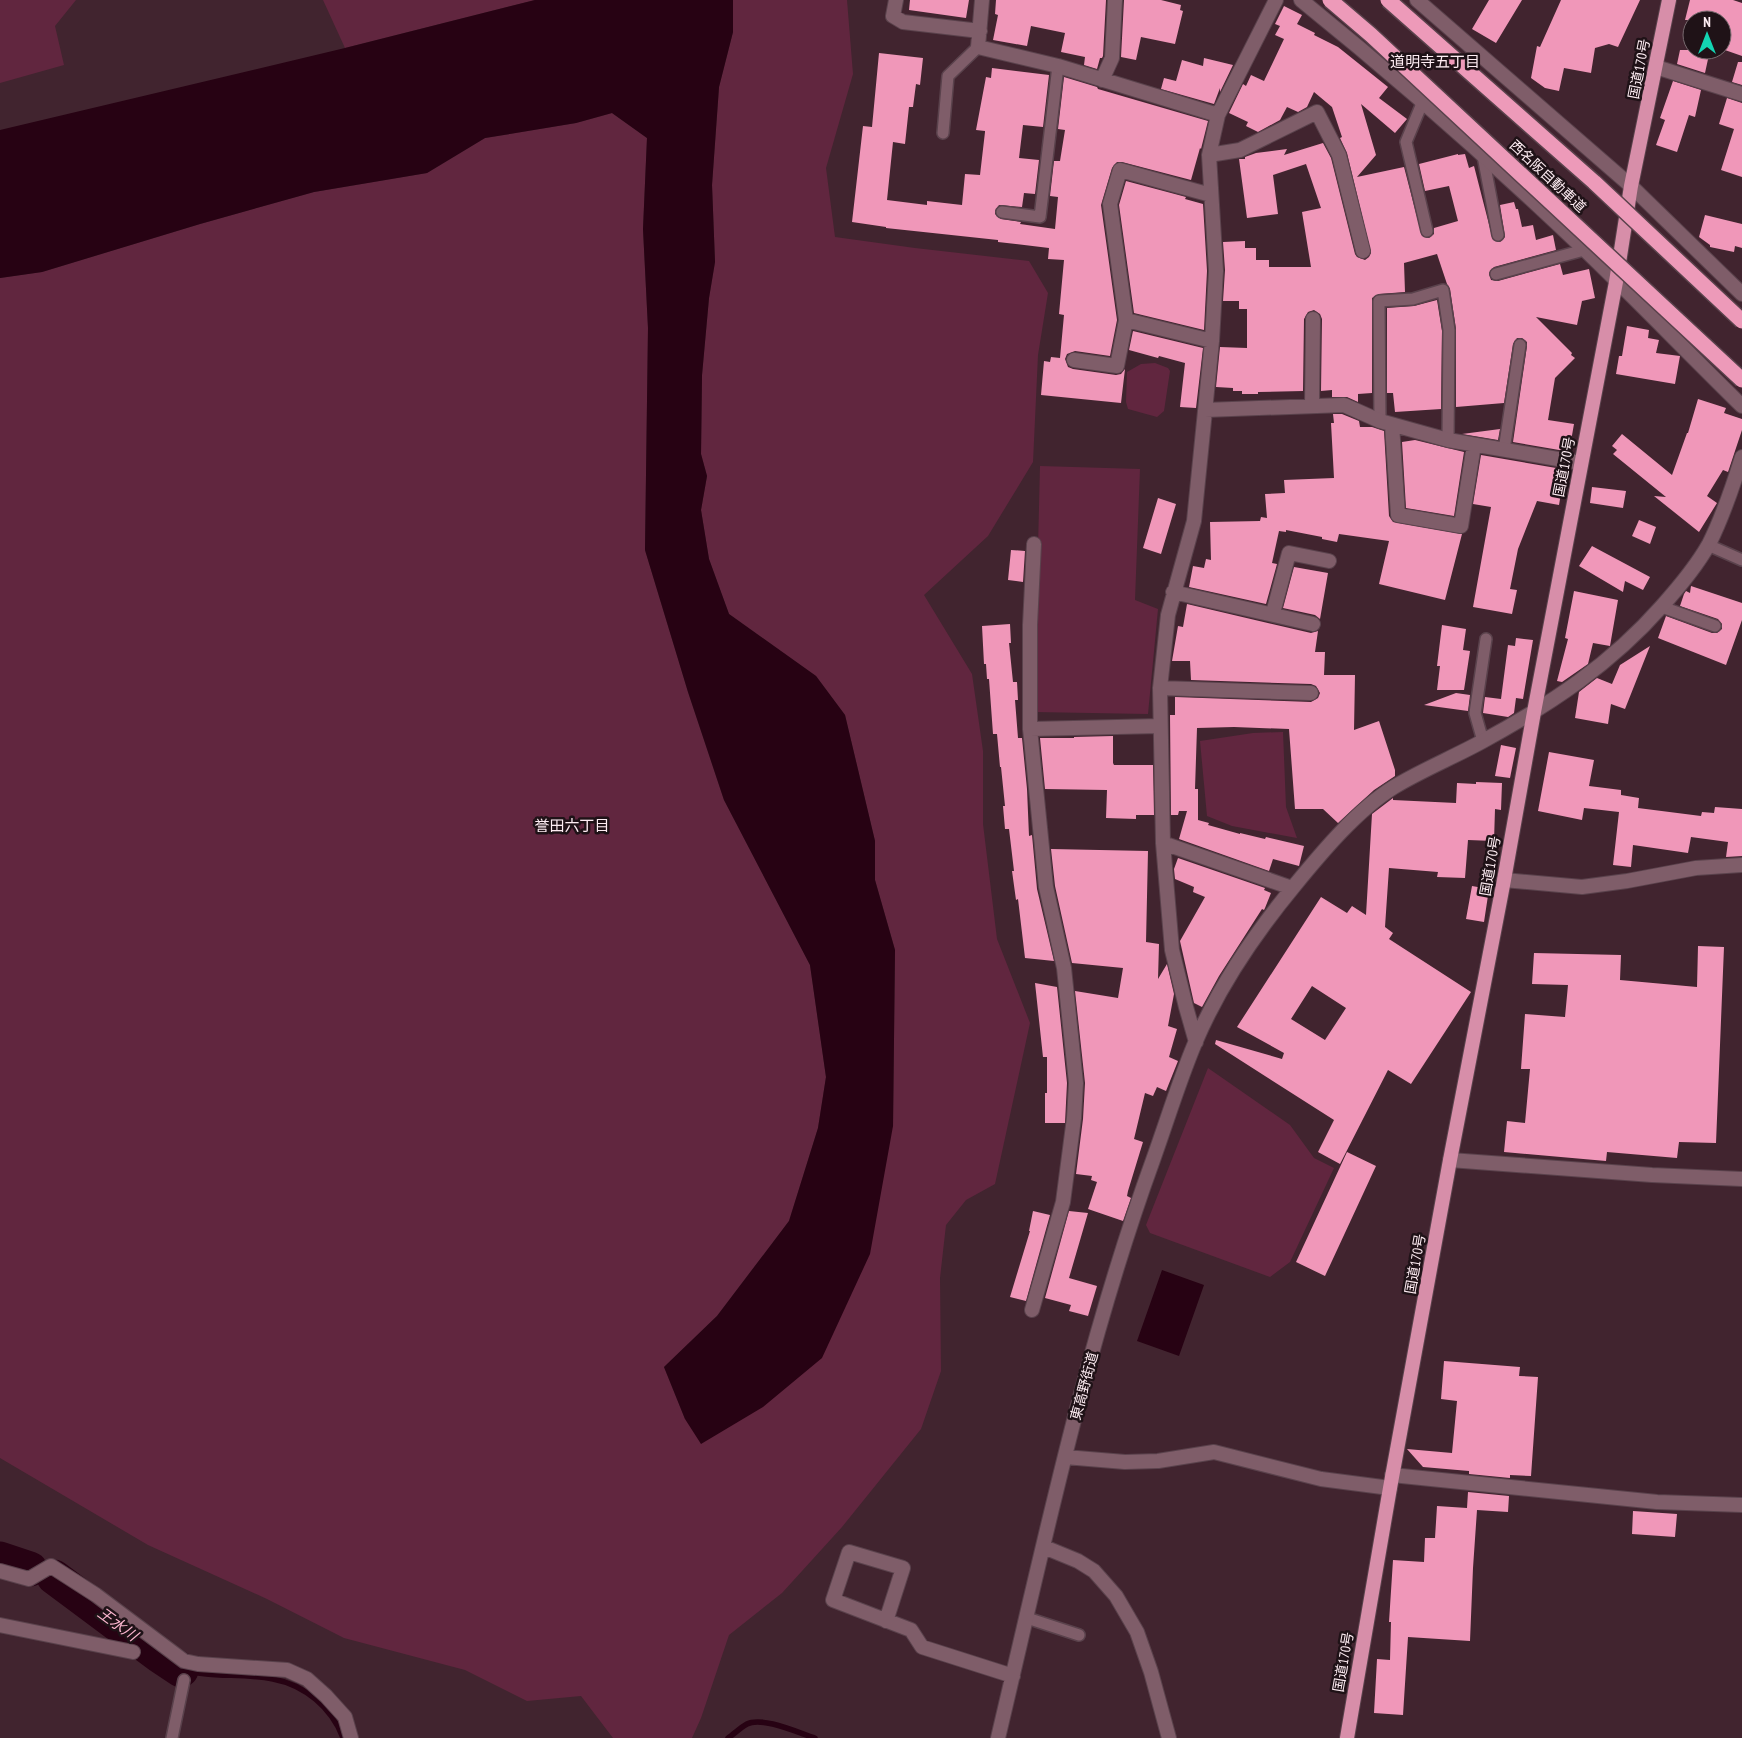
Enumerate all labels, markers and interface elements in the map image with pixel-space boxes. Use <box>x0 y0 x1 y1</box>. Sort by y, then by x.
north arrow <box>1682 10 1732 60</box>
text: N <box>1703 13 1711 31</box>
street label: 国道170号 <box>1624 37 1654 101</box>
district label: 道明寺五丁目 <box>1390 52 1480 71</box>
street label: 西名阪自動車道 <box>1506 136 1590 216</box>
street label: 国道170号 <box>1549 435 1579 499</box>
district label: 誉田六丁目 <box>534 816 610 835</box>
street label: 国道170号 <box>1476 834 1504 898</box>
street label: 国道170号 <box>1401 1232 1429 1296</box>
street label: 東高野街道 <box>1066 1350 1102 1422</box>
water label: 王水川 <box>94 1603 143 1646</box>
street label: 国道170号 <box>1329 1630 1357 1694</box>

